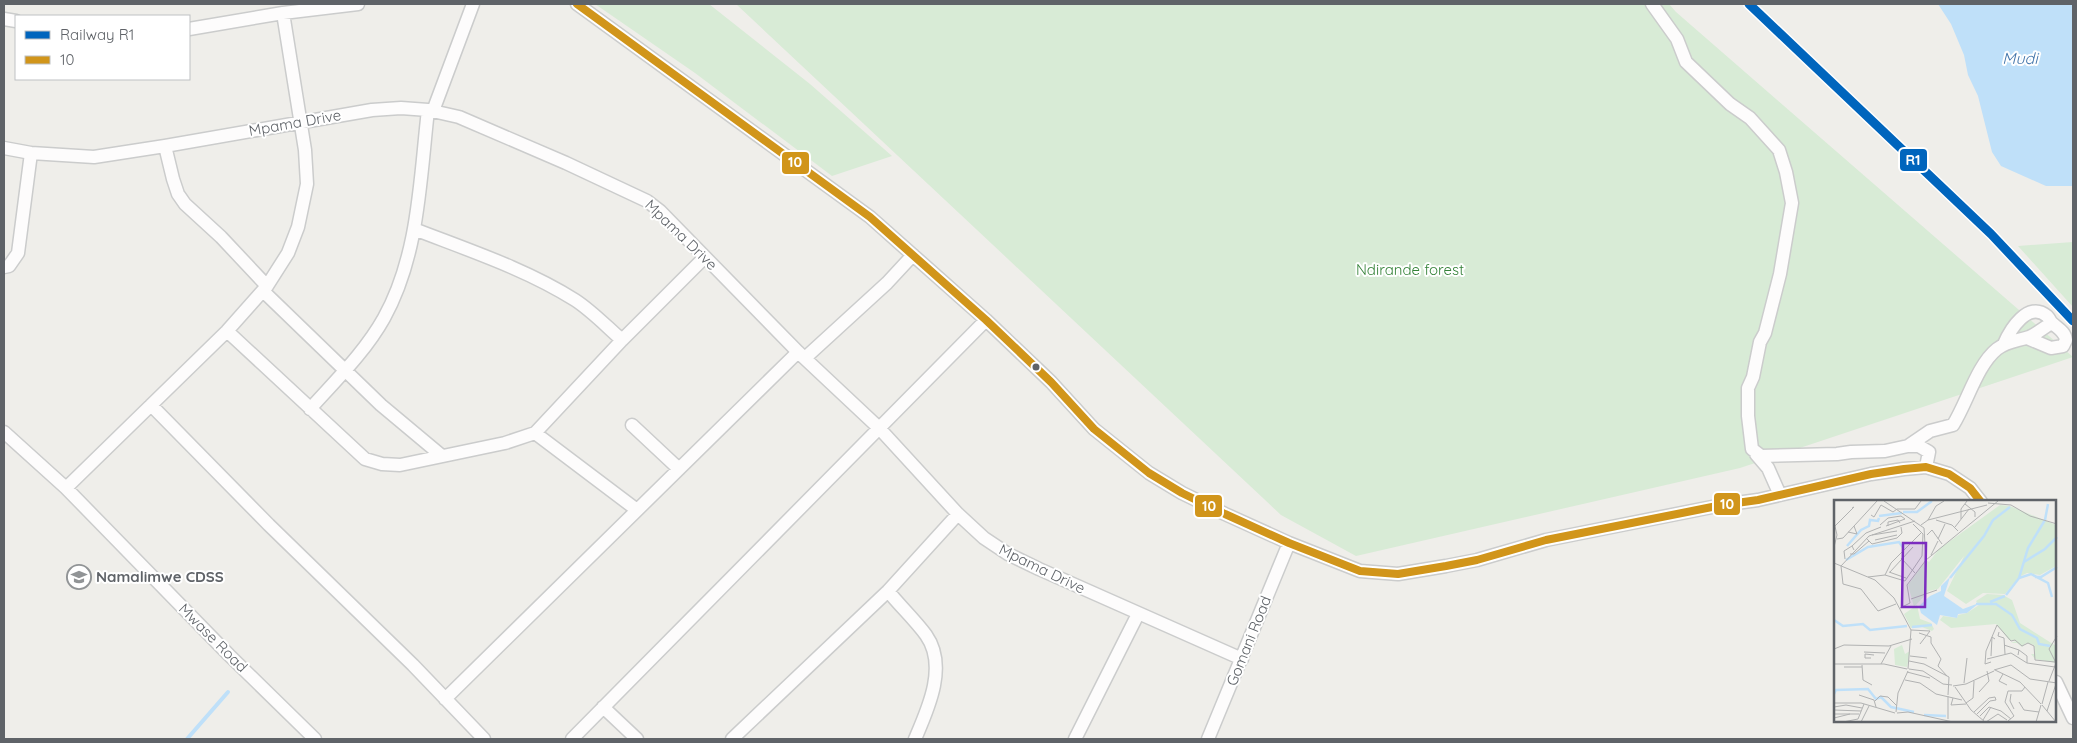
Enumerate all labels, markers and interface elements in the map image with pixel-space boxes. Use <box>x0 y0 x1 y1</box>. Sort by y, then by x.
legend <box>15 15 190 80</box>
text: Railway R1 <box>60 25 134 44</box>
water label: Mudi <box>2002 48 2039 68</box>
text: 10 <box>60 50 75 69</box>
street label: Mpama Drive <box>247 105 343 140</box>
line badge: R1 <box>1899 148 1928 172</box>
line badge: 10 <box>781 151 810 175</box>
text: R1 <box>1905 151 1921 169</box>
text: 10 <box>788 153 802 171</box>
street label: Mpama Drive <box>641 195 722 274</box>
park label: Ndirande forest <box>1356 260 1464 279</box>
unlabelled marker <box>1031 362 1041 372</box>
line badge: 10 <box>1713 492 1741 516</box>
line badge: 10 <box>1194 494 1223 518</box>
text: 10 <box>1720 495 1734 513</box>
text: 10 <box>1202 497 1216 515</box>
inset map <box>1834 500 2057 723</box>
street label: Mpama Drive <box>996 540 1088 598</box>
school or university icon: Namalimwe CDSS <box>66 564 92 590</box>
place label: Namalimwe CDSS <box>96 567 224 586</box>
street label: Gomani Road <box>1222 593 1275 689</box>
street label: Mwase Road <box>175 599 252 676</box>

